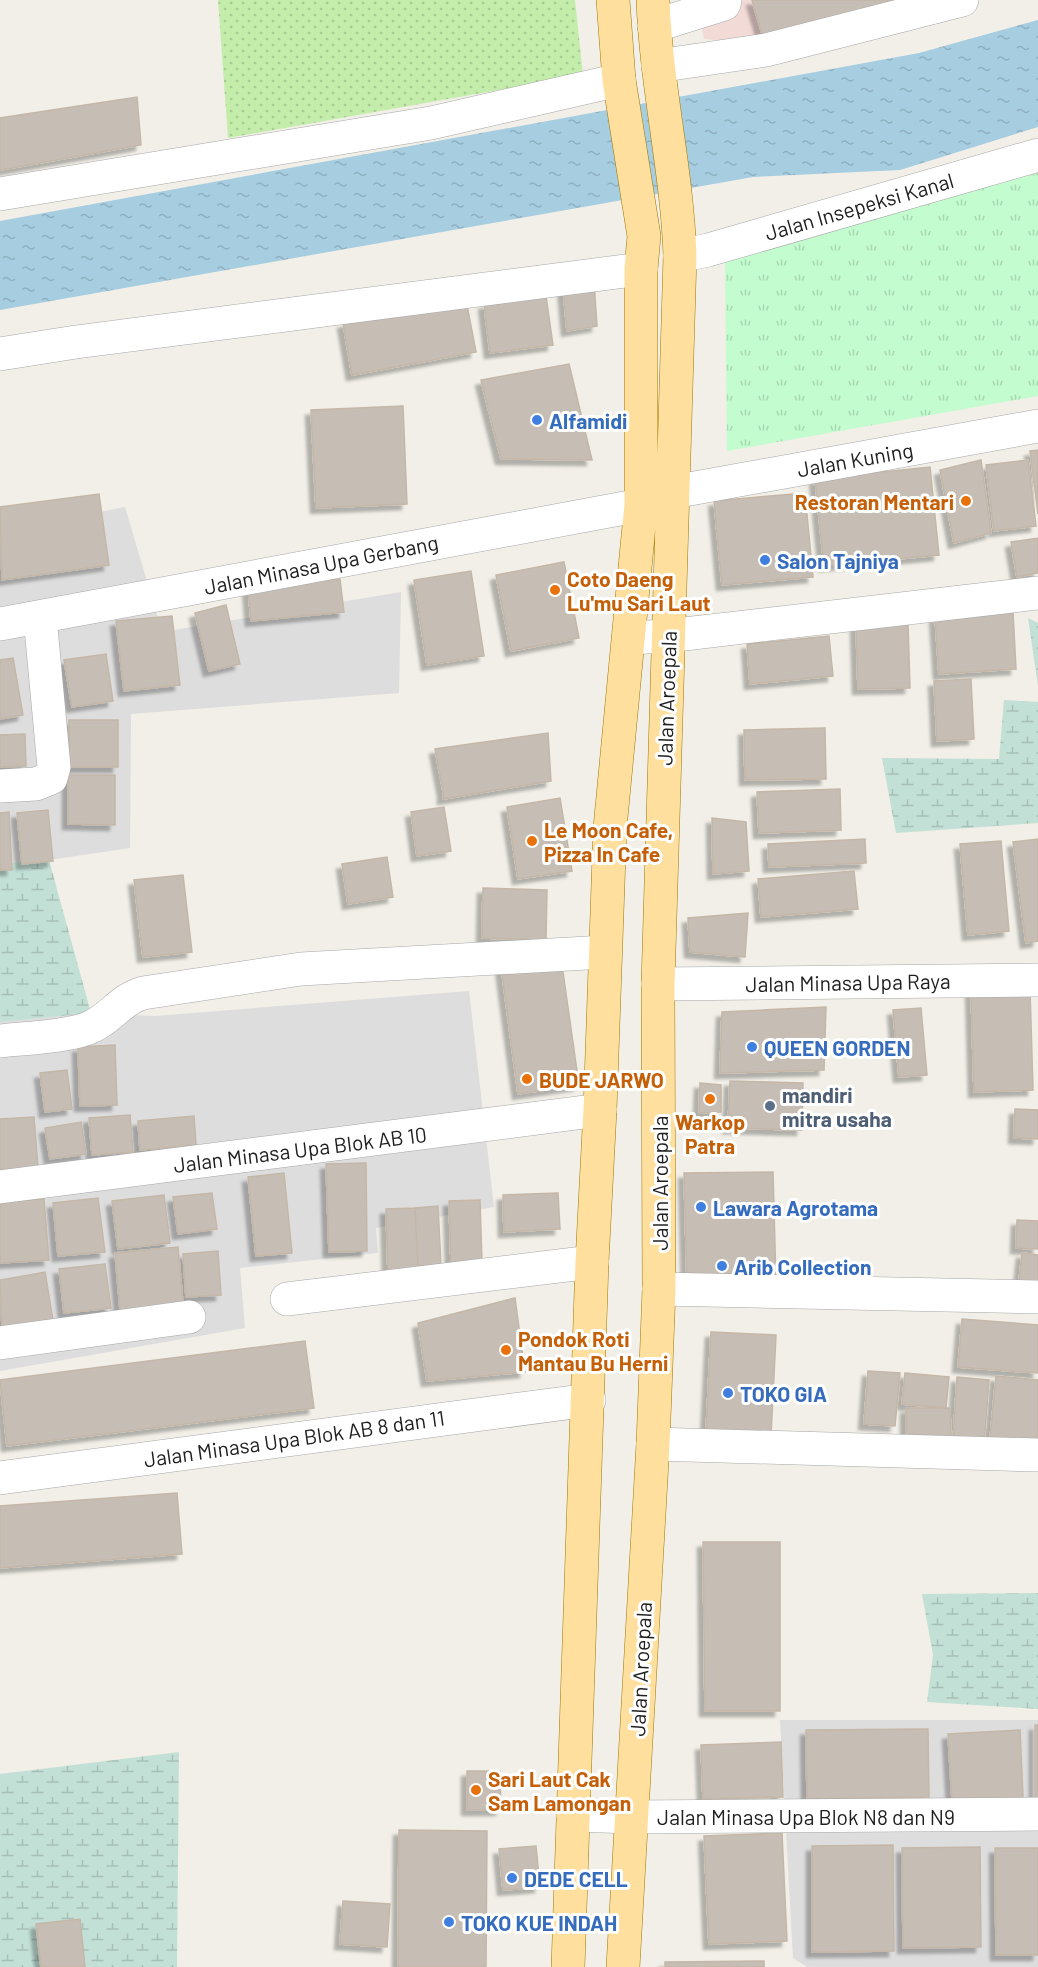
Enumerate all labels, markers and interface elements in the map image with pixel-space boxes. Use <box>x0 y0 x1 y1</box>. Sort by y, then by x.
street label: Jalan Insepeksi Kanal <box>762 167 956 245</box>
place label: Alfamidi <box>549 408 627 433</box>
marker: Alfamidi <box>530 413 544 427</box>
street label: Jalan Kuning <box>795 437 915 481</box>
place label: Restoran Mentari <box>795 489 954 514</box>
marker: Restoran Mentari <box>959 494 973 508</box>
street label: Jalan Minasa Upa Gerbang <box>202 529 440 599</box>
place label: Salon Tajniya <box>777 548 899 573</box>
marker: Salon Tajniya <box>758 553 772 567</box>
place label: Coto Daeng Lu'mu Sari Laut <box>567 566 711 615</box>
marker: Coto Daeng Lu'mu Sari Laut <box>548 583 562 597</box>
street label: Jalan Aroepala <box>651 630 681 766</box>
place label: Le Moon Cafe, Pizza In Cafe <box>544 817 673 866</box>
marker: Le Moon Cafe, Pizza In Cafe <box>525 834 539 848</box>
street label: Jalan Minasa Upa Raya <box>745 968 951 996</box>
place label: QUEEN GORDEN <box>764 1035 910 1060</box>
marker: QUEEN GORDEN <box>745 1040 759 1054</box>
place label: BUDE JARWO <box>539 1067 664 1092</box>
marker: BUDE JARWO <box>520 1072 534 1086</box>
place label: mandiri mitra usaha <box>782 1082 892 1131</box>
marker: Warkop Patra <box>703 1092 717 1106</box>
marker: mandiri mitra usaha <box>763 1099 777 1113</box>
place label: Warkop Patra <box>675 1109 745 1158</box>
street label: Jalan Aroepala <box>647 1116 672 1250</box>
street label: Jalan Minasa Upa Blok AB 10 <box>172 1121 428 1177</box>
place label: Lawara Agrotama <box>713 1195 878 1220</box>
marker: Lawara Agrotama <box>694 1200 708 1214</box>
place label: Arib Collection <box>734 1254 872 1279</box>
marker: Arib Collection <box>715 1259 729 1273</box>
place label: Pondok Roti Mantau Bu Herni <box>518 1326 668 1375</box>
marker: Pondok Roti Mantau Bu Herni <box>499 1343 513 1357</box>
place label: TOKO GIA <box>740 1381 827 1406</box>
marker: TOKO GIA <box>721 1386 735 1400</box>
street label: Jalan Minasa Upa Blok AB 8 dan 11 <box>142 1405 446 1471</box>
street label: Jalan Aroepala <box>624 1601 656 1737</box>
place label: Sari Laut Cak Sam Lamongan <box>488 1766 631 1815</box>
marker: Sari Laut Cak Sam Lamongan <box>469 1783 483 1797</box>
street label: Jalan Minasa Upa Blok N8 dan N9 <box>657 1804 955 1829</box>
place label: DEDE CELL <box>524 1866 628 1891</box>
marker: DEDE CELL <box>505 1871 519 1885</box>
place label: TOKO KUE INDAH <box>461 1910 617 1935</box>
marker: TOKO KUE INDAH <box>442 1915 456 1929</box>

